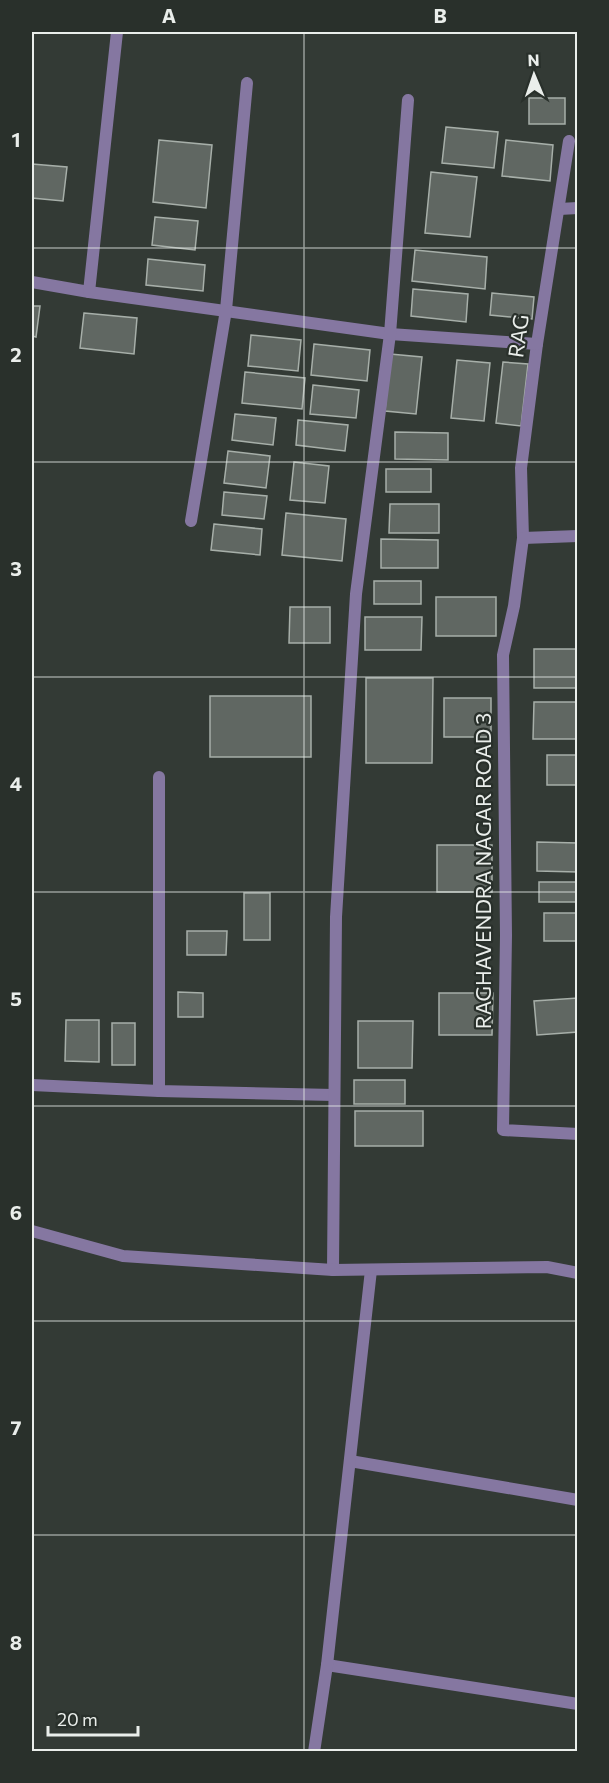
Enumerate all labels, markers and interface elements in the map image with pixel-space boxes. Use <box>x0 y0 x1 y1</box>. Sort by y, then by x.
text: A <box>162 3 176 27</box>
text: B <box>433 3 447 27</box>
north arrow <box>504 45 564 105</box>
text: N <box>527 50 540 69</box>
text: 1 <box>11 127 21 151</box>
street label: RAG <box>502 313 533 359</box>
text: 2 <box>10 342 22 366</box>
text: 3 <box>10 556 22 580</box>
street label: RAGHAVENDRA NAGAR ROAD 3 <box>470 713 495 1029</box>
text: 4 <box>10 771 22 795</box>
text: 5 <box>10 986 22 1010</box>
text: 6 <box>10 1200 22 1224</box>
text: 7 <box>11 1415 22 1439</box>
text: 8 <box>10 1630 22 1654</box>
scale bar <box>48 1699 138 1737</box>
text: 20 m <box>57 1708 98 1730</box>

